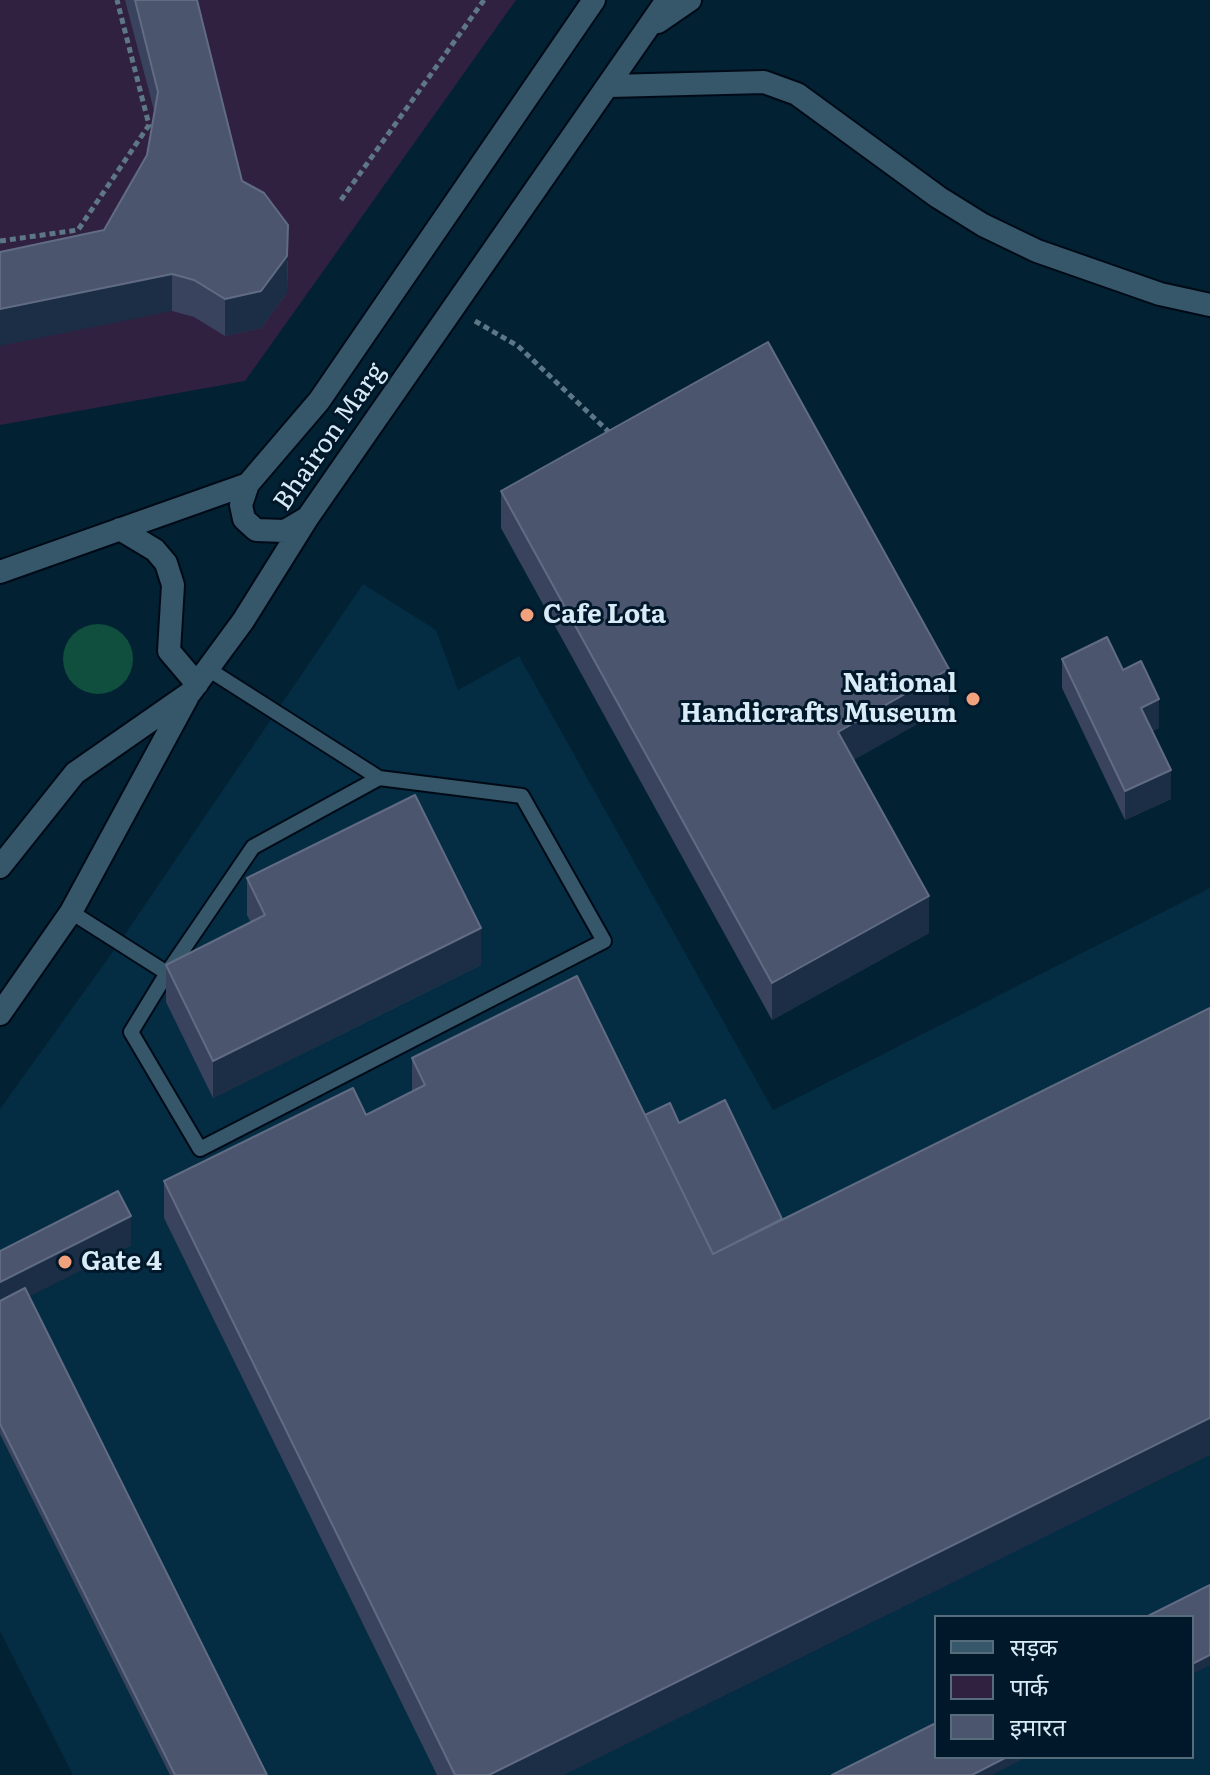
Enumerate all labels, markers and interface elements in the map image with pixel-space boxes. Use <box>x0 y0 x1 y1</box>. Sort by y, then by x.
street label: Bhairon Marg <box>268 357 392 517</box>
place label: Cafe Lota <box>543 599 666 631</box>
marker: Cafe Lota <box>518 606 536 624</box>
place label: National Handicrafts Museum <box>680 668 957 730</box>
marker: National Handicrafts Museum <box>964 690 982 708</box>
place label: Gate 4 <box>81 1246 162 1278</box>
marker: Gate 4 <box>56 1253 74 1271</box>
legend <box>934 1615 1194 1759</box>
text: सड़क <box>1010 1628 1058 1663</box>
text: पार्क <box>1010 1668 1048 1703</box>
text: इमारत <box>1010 1708 1066 1743</box>

